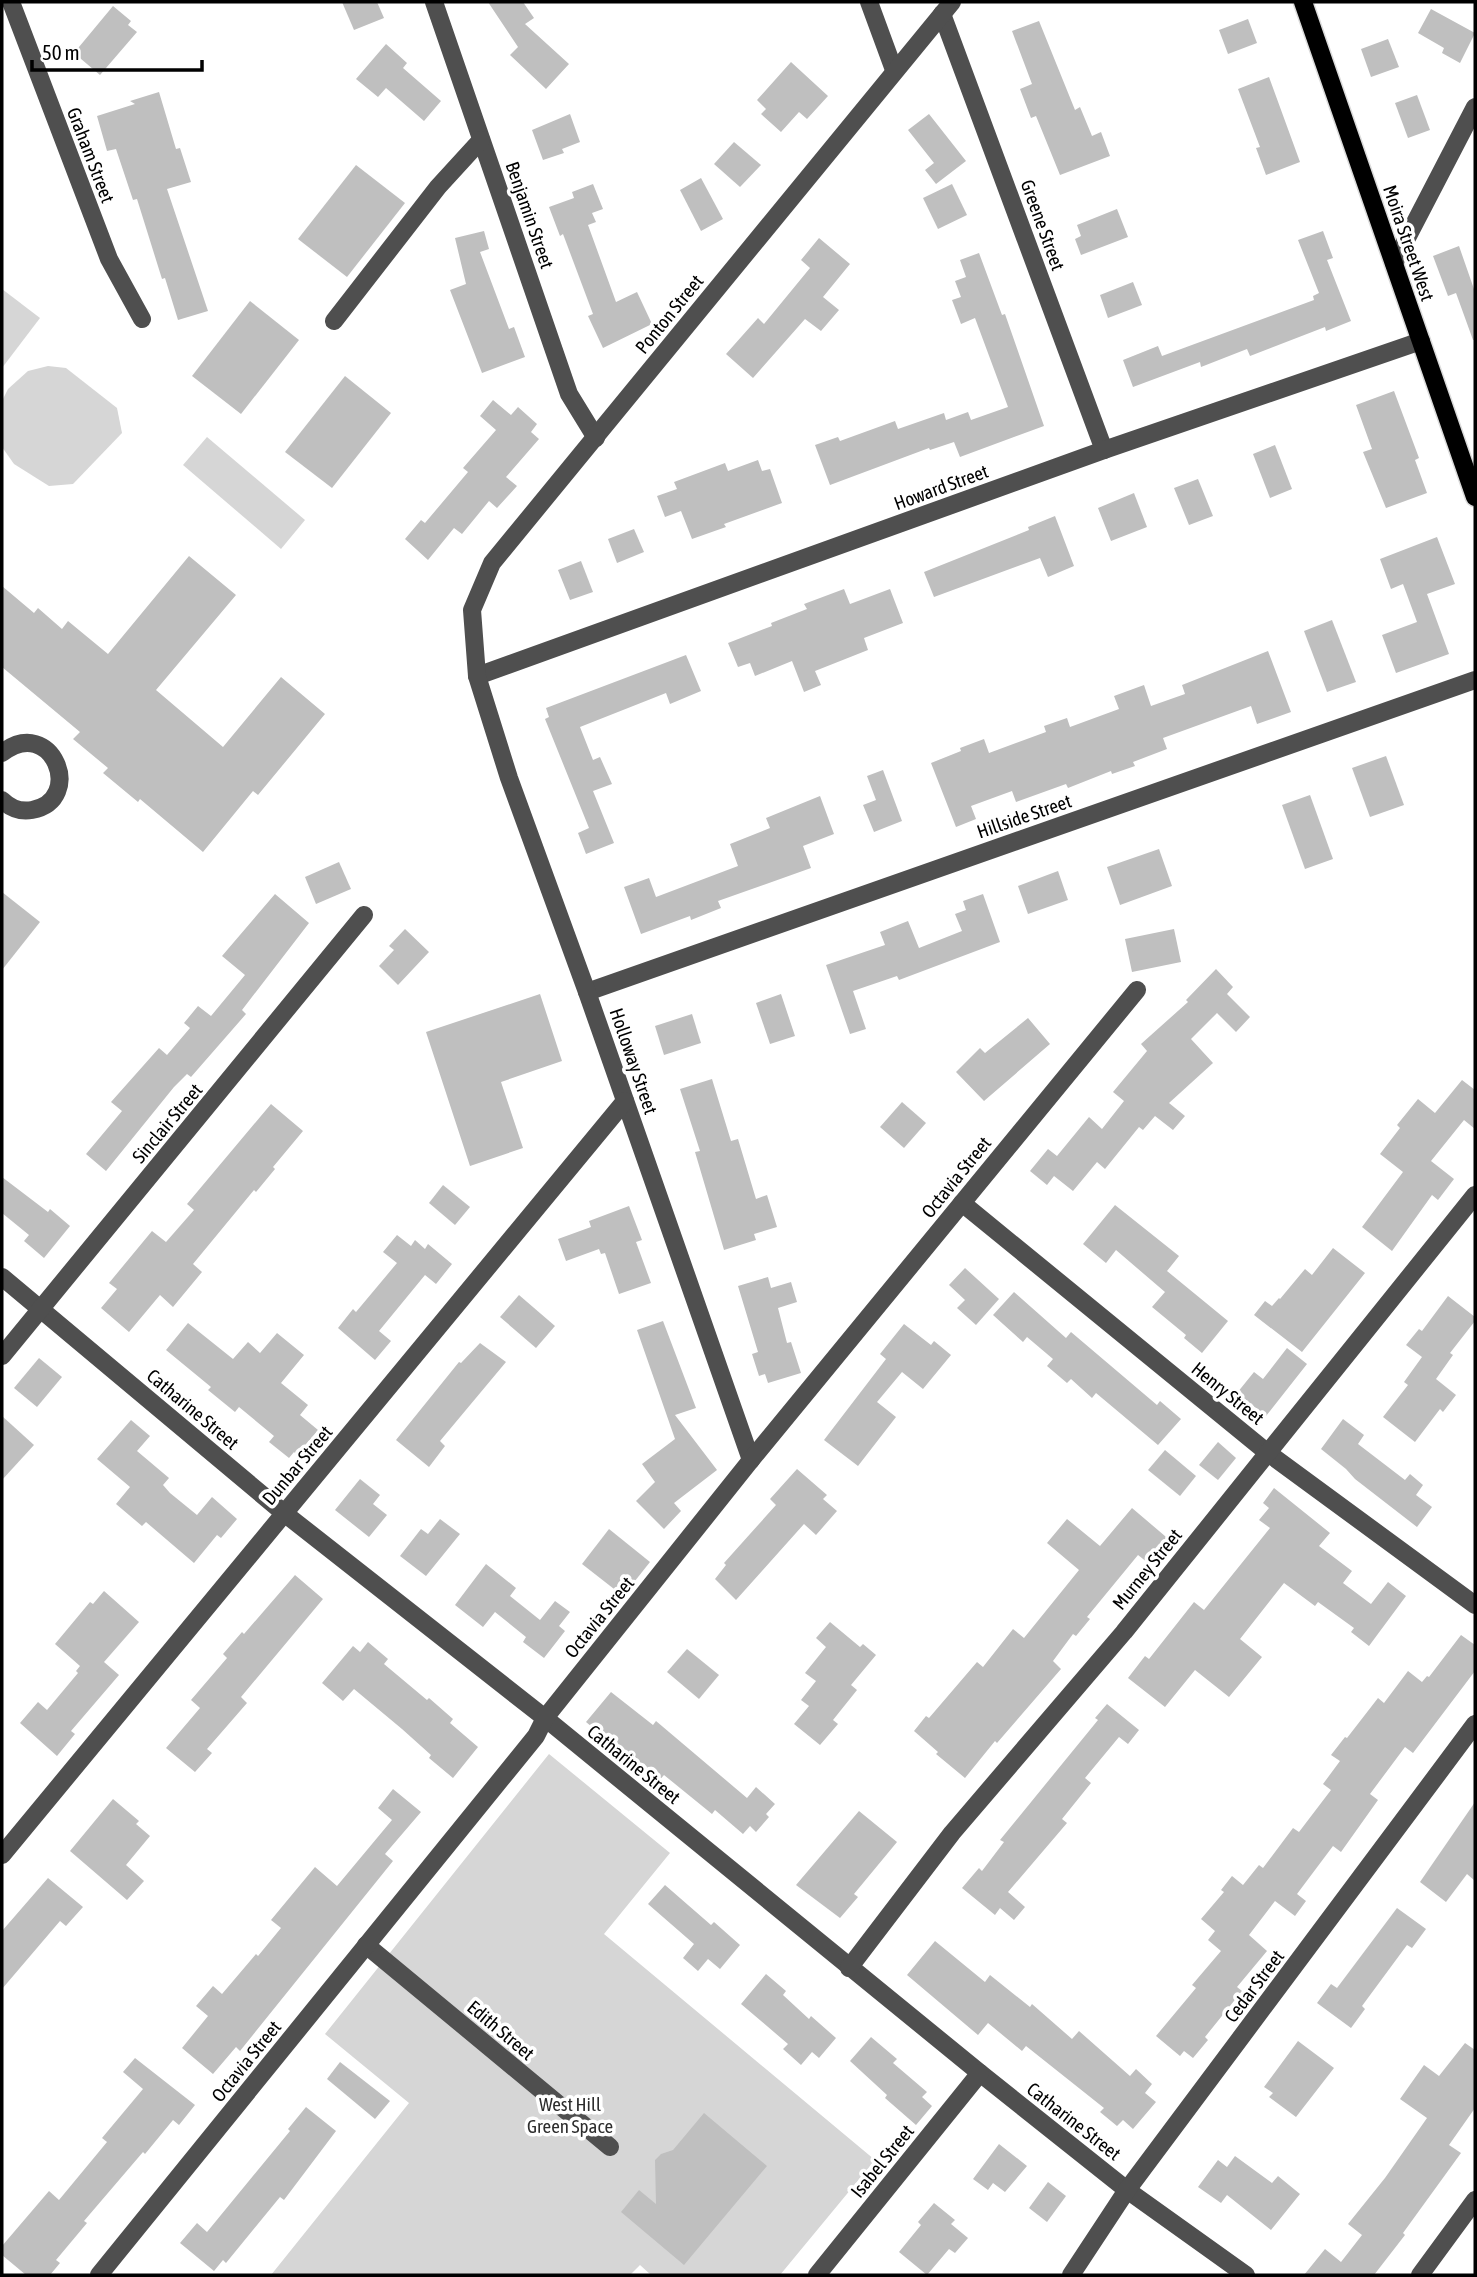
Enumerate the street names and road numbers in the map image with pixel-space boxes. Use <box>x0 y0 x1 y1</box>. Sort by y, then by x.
street label: Graham Street <box>63 104 119 206</box>
street label: Benjamin Street <box>501 159 559 271</box>
street label: Greene Street <box>1016 177 1070 273</box>
street label: Moira Street West <box>1379 182 1439 304</box>
street label: Ponton Street <box>631 270 707 358</box>
street label: Howard Street <box>891 460 991 514</box>
street label: Hillside Street <box>974 790 1074 842</box>
street label: Holloway Street <box>606 1005 662 1117</box>
street label: Sinclair Street <box>127 1079 207 1167</box>
street label: Octavia Street <box>917 1132 995 1222</box>
street label: Henry Street <box>1187 1357 1269 1429</box>
street label: Catharine Street <box>143 1364 243 1454</box>
street label: Dunbar Street <box>257 1421 337 1509</box>
street label: Murney Street <box>1108 1524 1186 1614</box>
street label: Octavia Street <box>560 1572 638 1662</box>
street label: Catharine Street <box>583 1720 685 1808</box>
street label: Cedar Street <box>1220 1946 1288 2026</box>
street label: Edith Street <box>463 1996 539 2064</box>
street label: Octavia Street <box>207 2016 285 2106</box>
street label: Catharine Street <box>1023 2078 1125 2164</box>
street label: Isabel Street <box>846 2120 918 2202</box>

